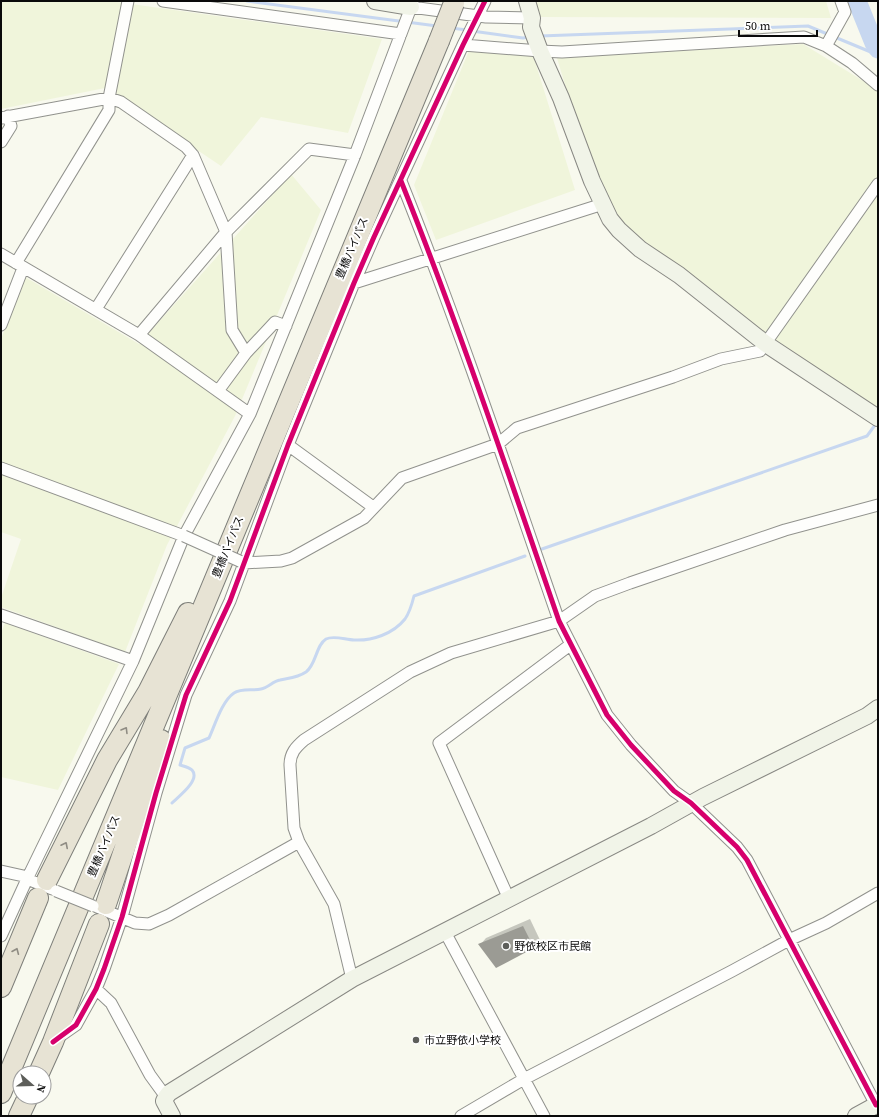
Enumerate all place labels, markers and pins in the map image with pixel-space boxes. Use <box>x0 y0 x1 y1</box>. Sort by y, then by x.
place label: 野依校区市民館 <box>514 939 591 954</box>
marker: 野依校区市民館 <box>501 941 511 951</box>
place label: 市立野依小学校 <box>424 1033 501 1048</box>
marker: 市立野依小学校 <box>411 1035 421 1045</box>

